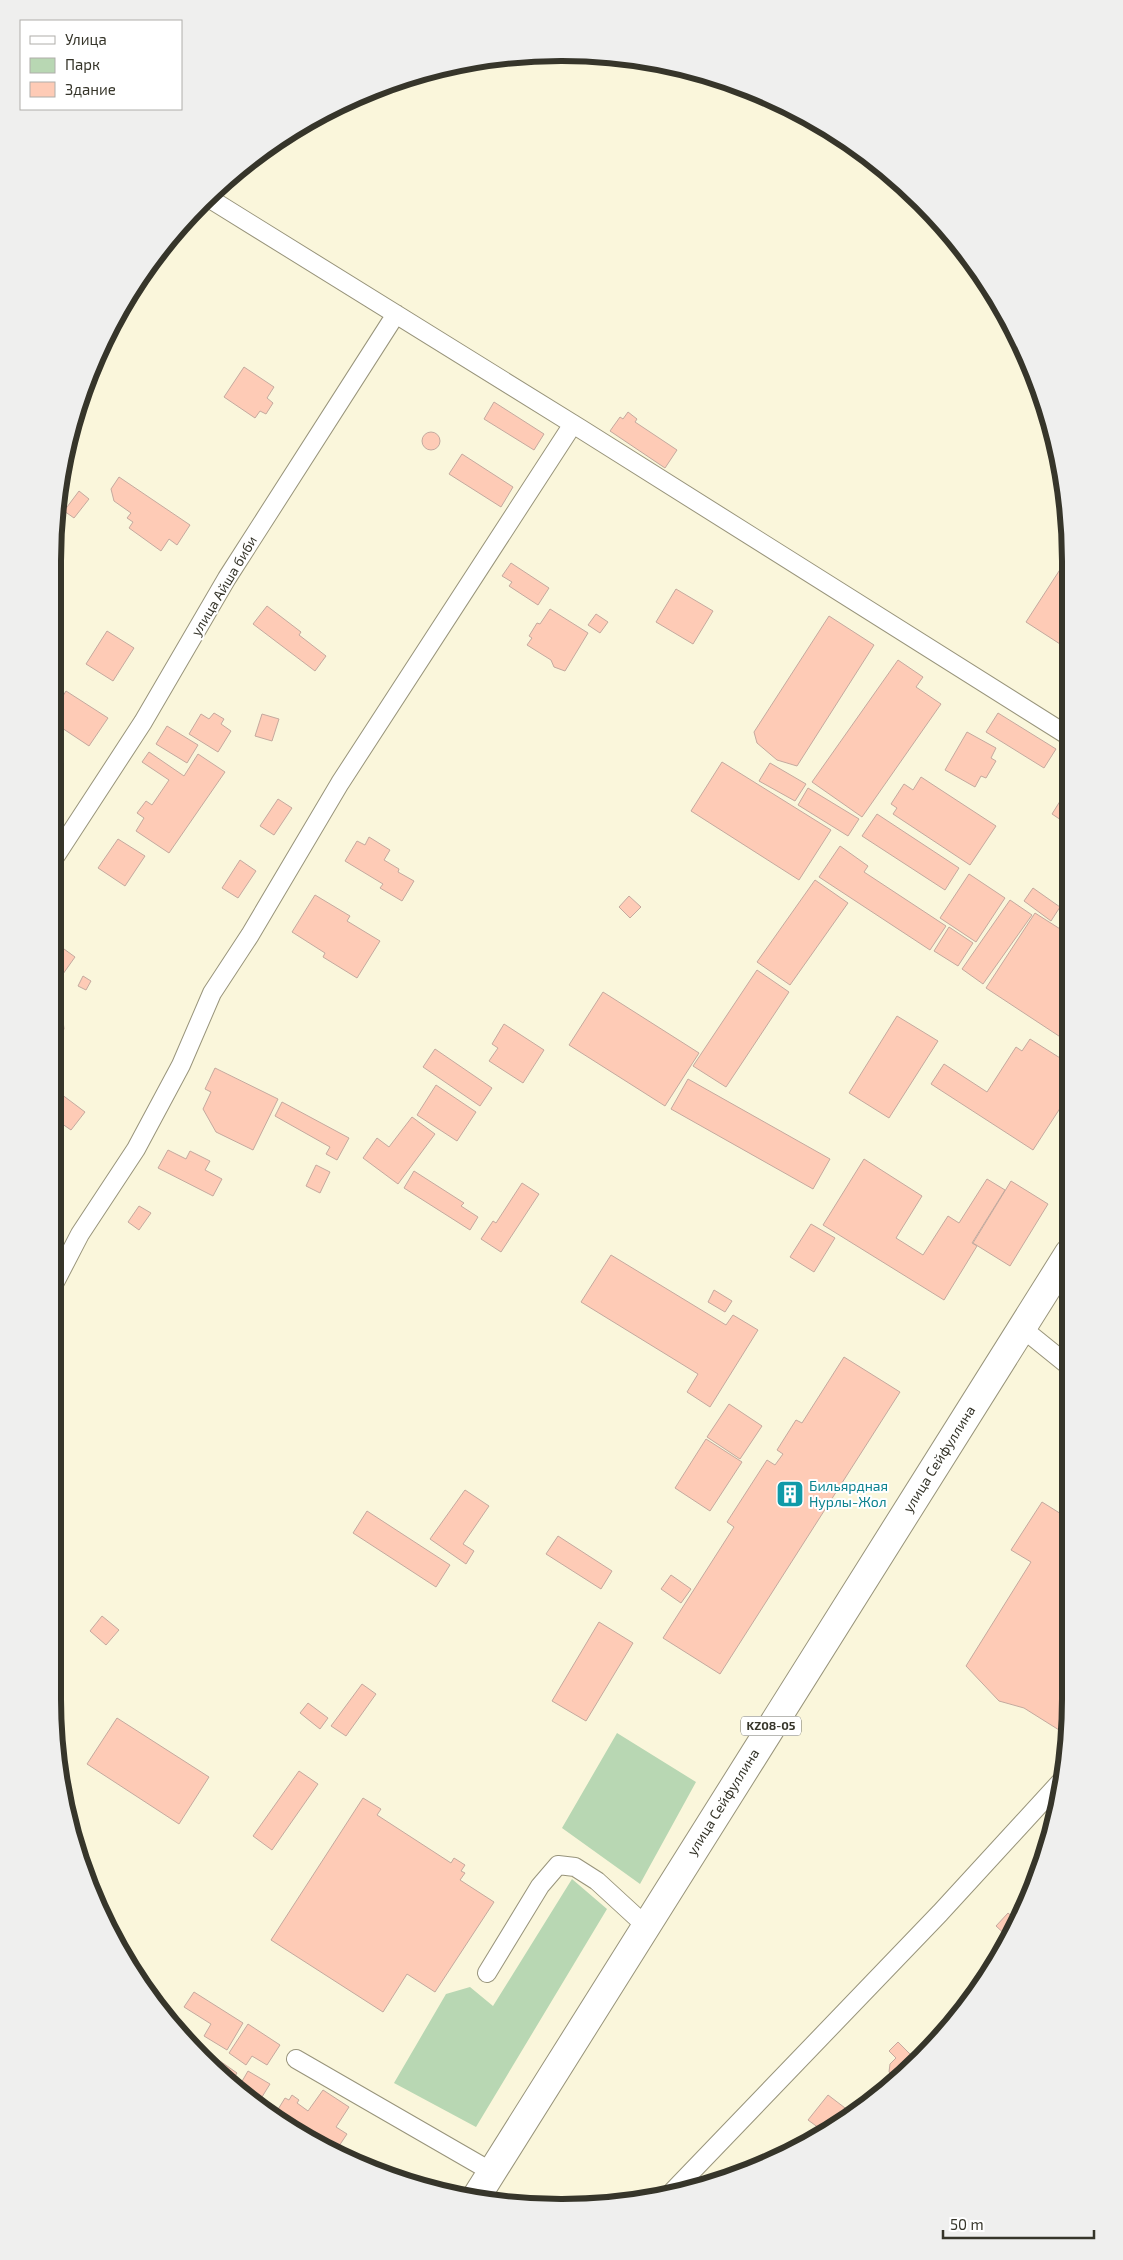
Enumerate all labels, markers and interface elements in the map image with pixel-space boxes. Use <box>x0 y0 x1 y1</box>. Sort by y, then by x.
legend <box>20 20 182 110</box>
text: Улица <box>65 30 107 48</box>
text: Парк <box>65 55 100 73</box>
text: Здание <box>65 80 116 98</box>
street label: улица Айша биби <box>187 533 260 639</box>
street label: улица Сейфуллина <box>899 1402 978 1515</box>
place label: Бильярдная Нурлы-Жол <box>809 1477 888 1510</box>
building icon: Бильярдная Нурлы-Жол <box>775 1479 805 1509</box>
road number: KZ08-05 <box>741 1716 801 1735</box>
street label: улица Сейфуллина <box>683 1745 762 1858</box>
scale bar <box>943 2208 1094 2240</box>
text: 50 m <box>950 2215 984 2233</box>

